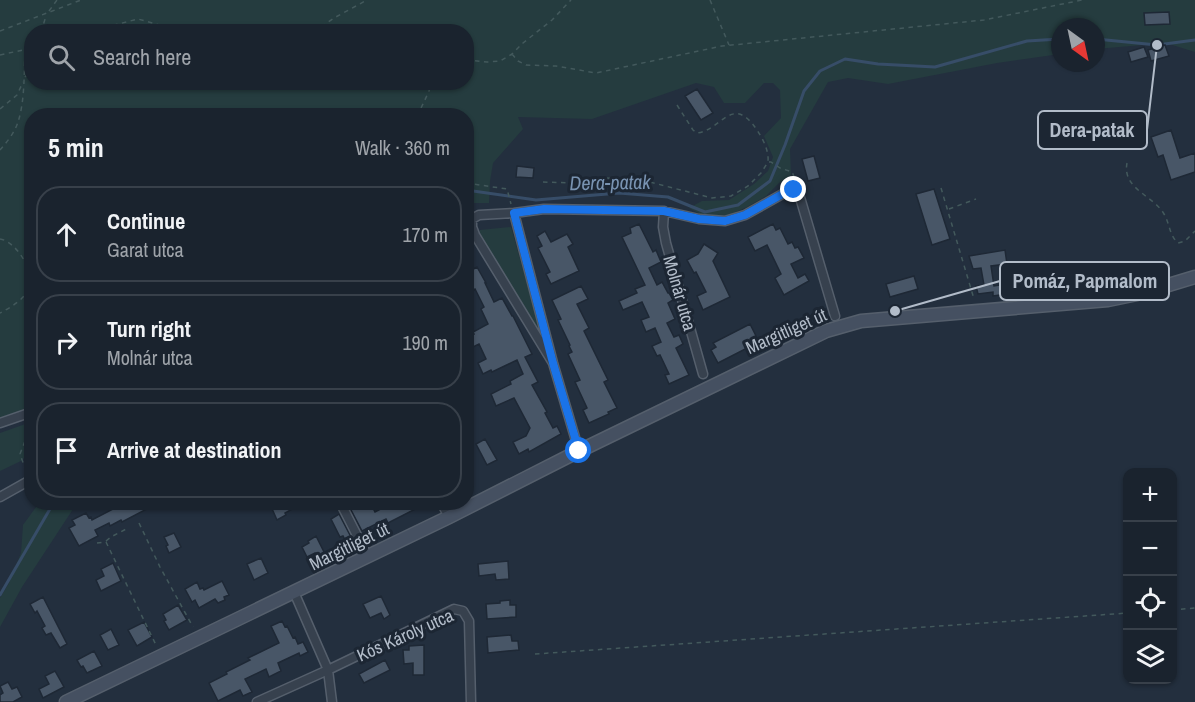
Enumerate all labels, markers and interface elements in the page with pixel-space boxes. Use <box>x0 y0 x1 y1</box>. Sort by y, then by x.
north arrow <box>1051 18 1105 72</box>
search box <box>24 24 474 90</box>
icon: search <box>45 41 78 74</box>
text: Search here <box>93 42 191 72</box>
callout: Dera-patak <box>1038 111 1147 149</box>
text: Dera-patak <box>1050 116 1135 143</box>
text: 5 min <box>48 130 104 165</box>
text: Walk · 360 m <box>355 134 450 161</box>
water label: Dera-patak <box>569 168 652 196</box>
route end <box>780 176 806 202</box>
text: Continue <box>107 206 185 236</box>
icon: ahead <box>50 218 83 251</box>
text: 170 m <box>402 221 448 248</box>
text: Garat utca <box>107 236 184 263</box>
street label: Molnár utca <box>657 252 703 334</box>
callout: Pomáz, Papmalom <box>1000 262 1169 300</box>
text: Pomáz, Papmalom <box>1013 267 1157 294</box>
street label: Margitliget út <box>742 302 830 360</box>
text: Turn right <box>107 314 191 344</box>
icon: right <box>50 326 83 359</box>
text: 190 m <box>402 329 448 356</box>
text: Molnár utca <box>107 344 193 371</box>
icon: arrive <box>50 434 83 467</box>
text: Arrive at destination <box>107 435 281 465</box>
route start <box>565 437 591 463</box>
map controls <box>1123 468 1177 684</box>
button: + <box>1123 468 1177 522</box>
street label: Margitliget út <box>305 516 393 576</box>
button: − <box>1123 522 1177 576</box>
button: locate <box>1123 576 1177 630</box>
street label: Kós Károly utca <box>353 603 457 667</box>
button: layers <box>1123 630 1177 684</box>

